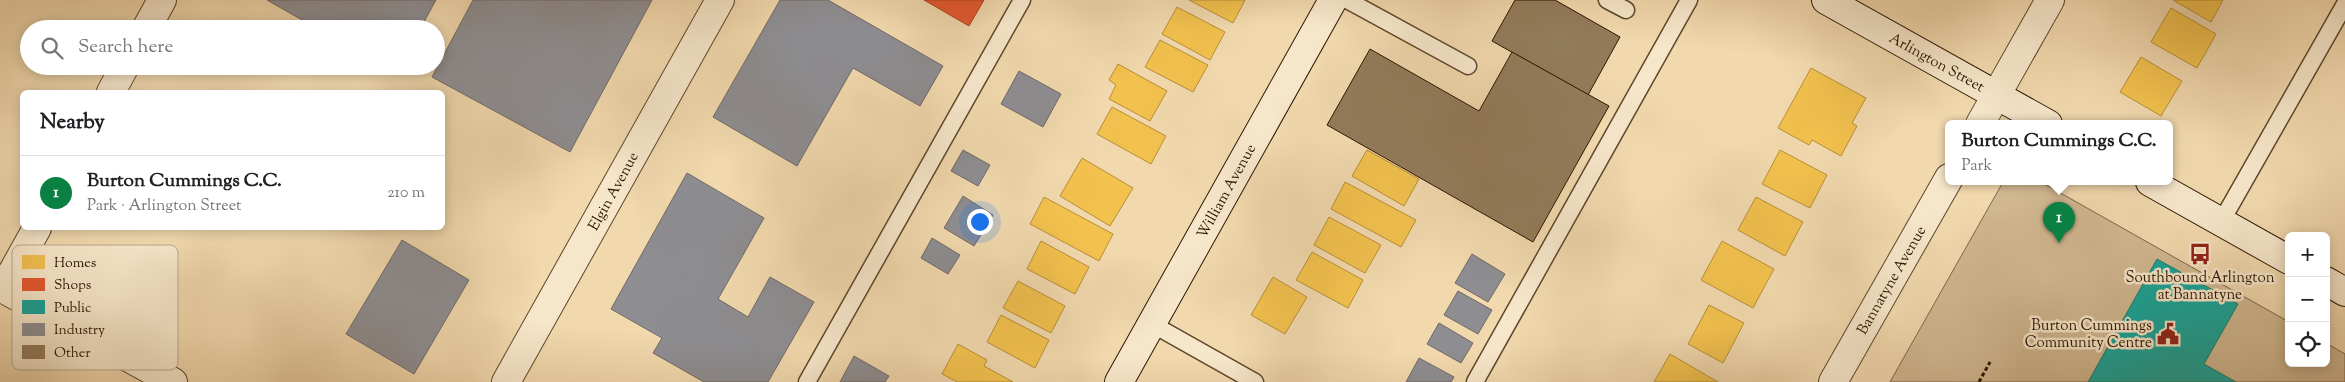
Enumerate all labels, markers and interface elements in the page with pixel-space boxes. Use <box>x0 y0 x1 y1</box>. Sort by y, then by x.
search box <box>20 20 445 75</box>
street label: Arlington Street <box>1885 28 1988 98</box>
icon: search <box>38 34 66 62</box>
text: Search here <box>78 34 173 61</box>
text: Nearby <box>40 108 105 138</box>
popup <box>1945 120 2173 185</box>
text: Burton Cummings C.C. <box>1962 128 2156 155</box>
street label: William Avenue <box>1193 141 1262 243</box>
street label: Elgin Avenue <box>584 149 645 235</box>
text: Park <box>1962 155 1992 178</box>
text: Burton Cummings C.C. <box>87 168 282 195</box>
text: 1 <box>53 182 59 205</box>
text: 210 m <box>387 182 425 205</box>
text: Park · Arlington Street <box>87 195 242 218</box>
pin: 1 <box>2043 202 2075 243</box>
your location <box>967 209 993 235</box>
street label: Bannatyne Avenue <box>1853 222 1932 339</box>
map controls <box>2285 232 2330 367</box>
button: + <box>2285 232 2330 277</box>
bus stop icon: Southbound Arlington at Bannatyne <box>2187 241 2213 267</box>
legend <box>12 245 178 370</box>
text: Homes <box>54 254 96 274</box>
place label: Southbound Arlington at Bannatyne <box>2125 268 2275 306</box>
text: Shops <box>54 276 91 296</box>
button: − <box>2285 277 2330 322</box>
text: Public <box>54 299 91 319</box>
place label: Burton Cummings Community Centre <box>2025 316 2152 354</box>
text: Industry <box>54 321 105 341</box>
public building icon: Burton Cummings Community Centre <box>2155 321 2181 347</box>
button: locate <box>2285 322 2330 367</box>
text: Other <box>54 344 91 364</box>

